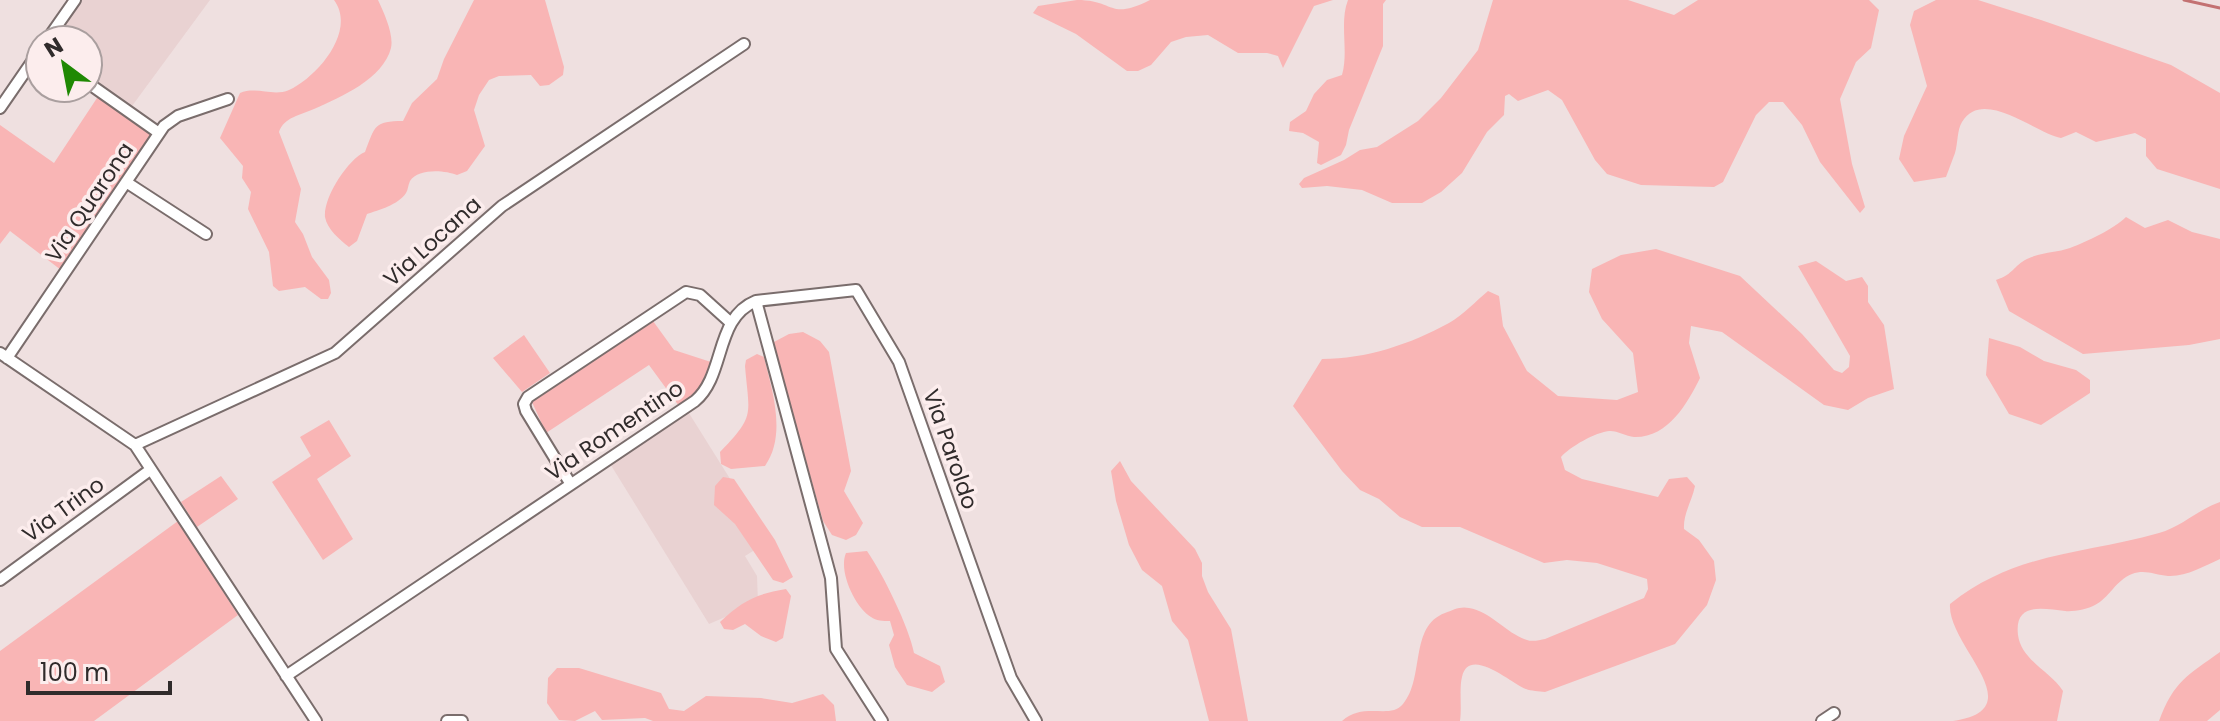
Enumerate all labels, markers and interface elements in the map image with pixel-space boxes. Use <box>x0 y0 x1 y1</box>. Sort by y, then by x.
north arrow <box>24 24 104 104</box>
text: N <box>38 30 69 65</box>
street label: Via Quarona <box>38 136 141 268</box>
street label: Via Locana <box>377 189 488 294</box>
street label: Via Romentino <box>539 373 689 488</box>
street label: Via Paroldo <box>915 385 986 513</box>
street label: Via Trino <box>16 469 111 550</box>
scale bar <box>28 645 170 695</box>
text: 100 m <box>40 656 109 689</box>

